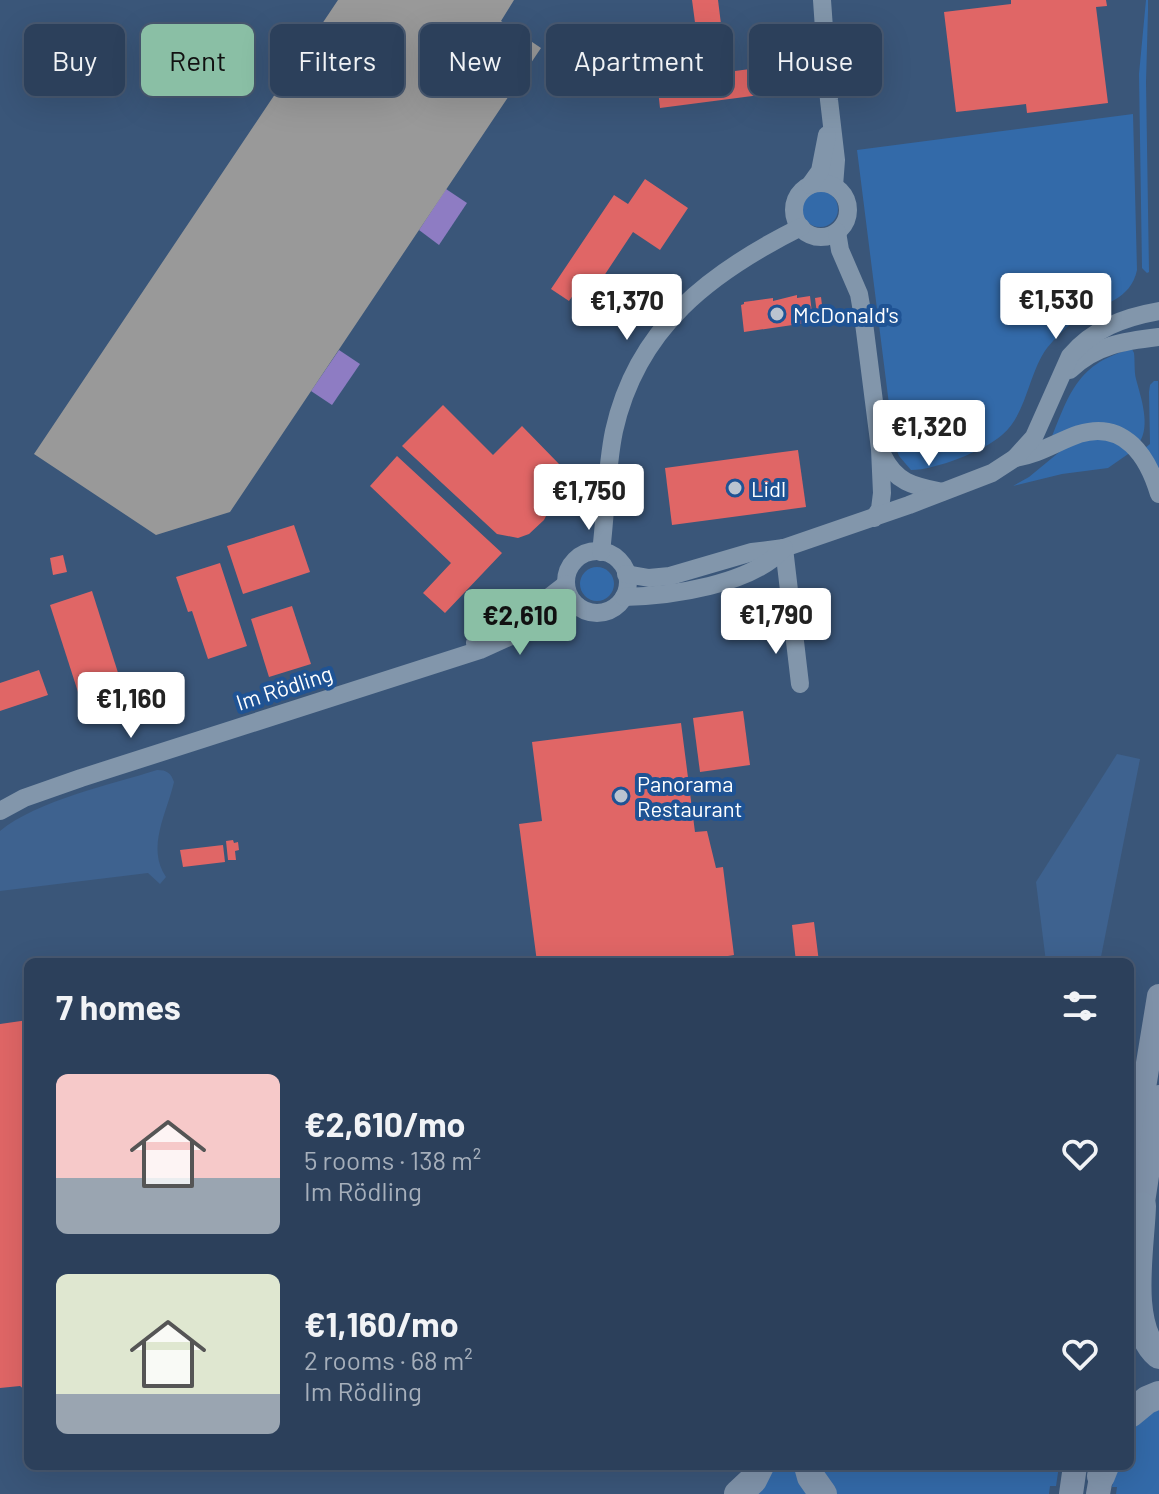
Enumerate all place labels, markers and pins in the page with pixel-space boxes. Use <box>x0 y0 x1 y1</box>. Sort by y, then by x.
pin: €1,530 <box>991 273 1121 341</box>
pin: €1,370 <box>562 274 692 342</box>
place label: McDonald's <box>793 301 899 327</box>
marker: McDonald's <box>768 305 786 323</box>
pin: €1,320 <box>864 400 994 468</box>
pin: €1,750 <box>524 464 654 532</box>
place label: Lidl <box>751 475 786 501</box>
marker: Lidl <box>726 479 744 497</box>
pin: €1,790 <box>711 588 841 656</box>
pin: €2,610 <box>455 589 585 657</box>
pin: €1,160 <box>66 672 196 740</box>
place label: Panorama Restaurant <box>637 770 743 821</box>
marker: Panorama Restaurant <box>612 787 630 805</box>

